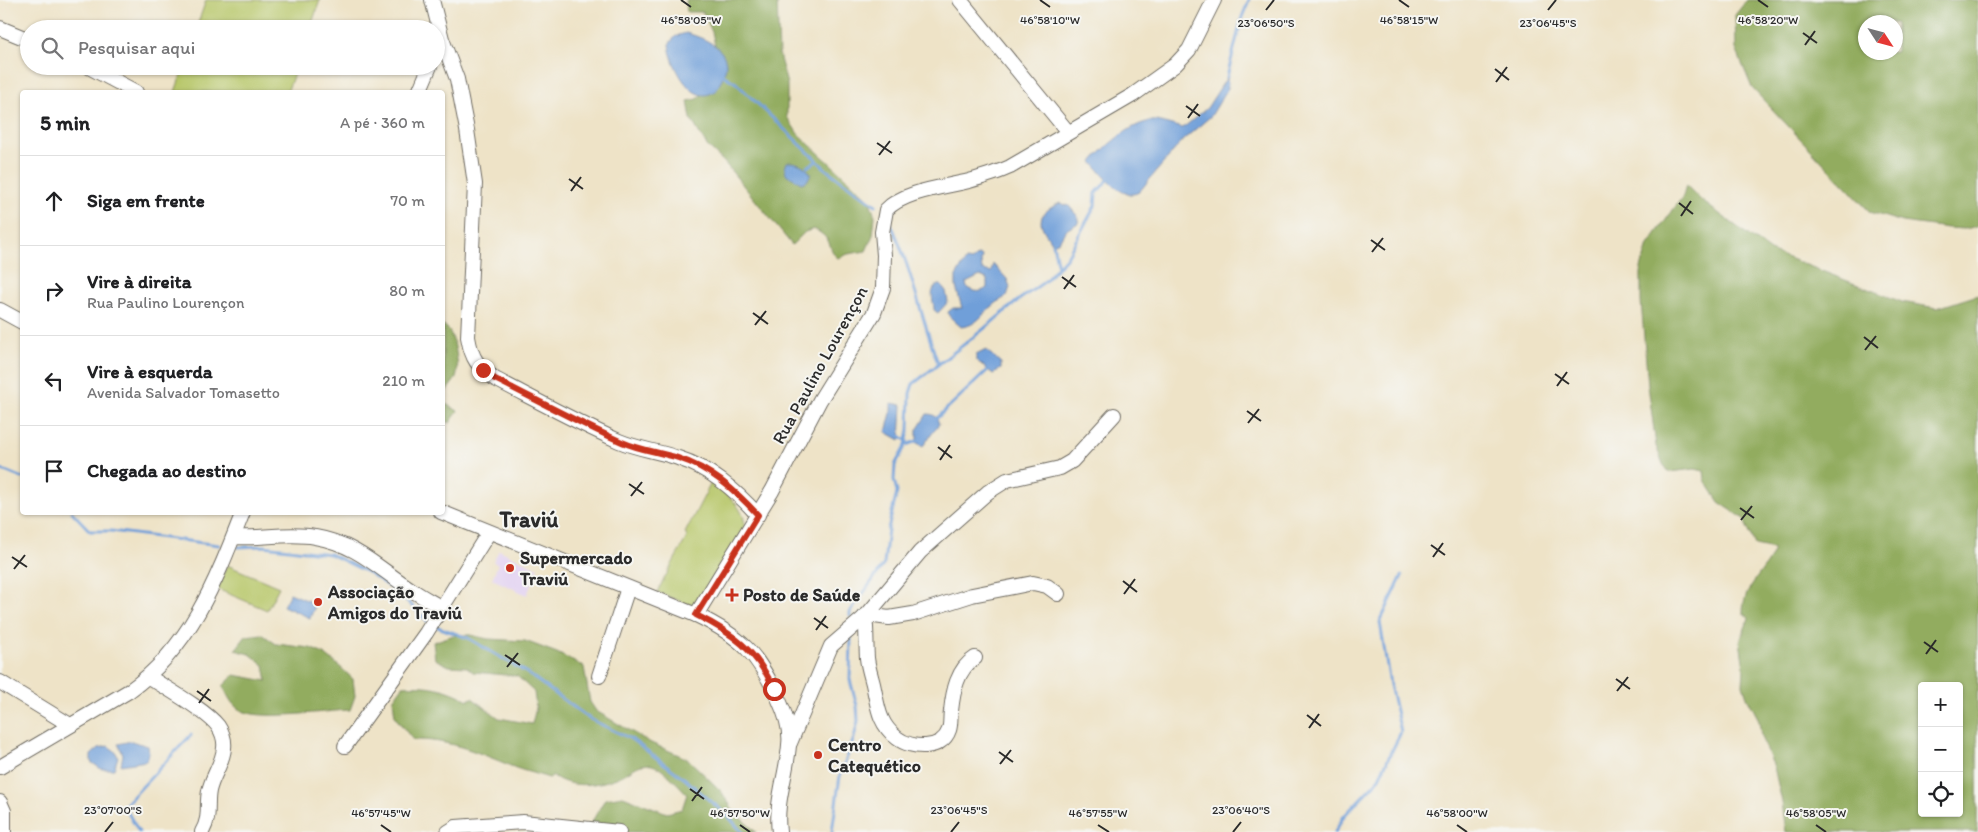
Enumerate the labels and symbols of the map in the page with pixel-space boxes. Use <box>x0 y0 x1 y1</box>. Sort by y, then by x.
text: 46°58'05"W <box>661 13 721 27</box>
text: 46°58'10"W <box>1020 13 1080 27</box>
text: 46°58'15"W <box>1380 13 1438 27</box>
text: 46°58'20"W <box>1738 13 1798 27</box>
north arrow <box>1858 15 1903 60</box>
text: 23°06'50"S <box>1237 16 1295 30</box>
text: 23°06'45"S <box>1519 16 1577 30</box>
street label: Rua Paulino Lourençon <box>767 282 873 448</box>
route end <box>472 359 495 382</box>
district label: Traviú <box>499 506 559 533</box>
place label: Supermercado Traviú <box>519 547 632 590</box>
marker: Supermercado Traviú <box>504 562 516 574</box>
place label: Associação Amigos do Traviú <box>327 581 462 624</box>
place label: Posto de Saúde <box>743 584 861 606</box>
marker: Posto de Saúde <box>725 588 739 602</box>
marker: Associação Amigos do Traviú <box>312 596 324 608</box>
route start <box>763 678 786 701</box>
place label: Centro Catequético <box>828 734 921 777</box>
marker: Centro Catequético <box>812 749 824 761</box>
text: 23°07'00"S <box>84 803 142 817</box>
text: 23°06'45"S <box>930 803 988 817</box>
text: 23°06'40"S <box>1212 803 1270 817</box>
text: 46°57'45"W <box>351 806 411 820</box>
text: 46°57'50"W <box>710 806 770 820</box>
text: 46°57'55"W <box>1069 806 1127 820</box>
text: 46°58'00"W <box>1426 806 1488 820</box>
text: 46°58'05"W <box>1786 806 1846 820</box>

